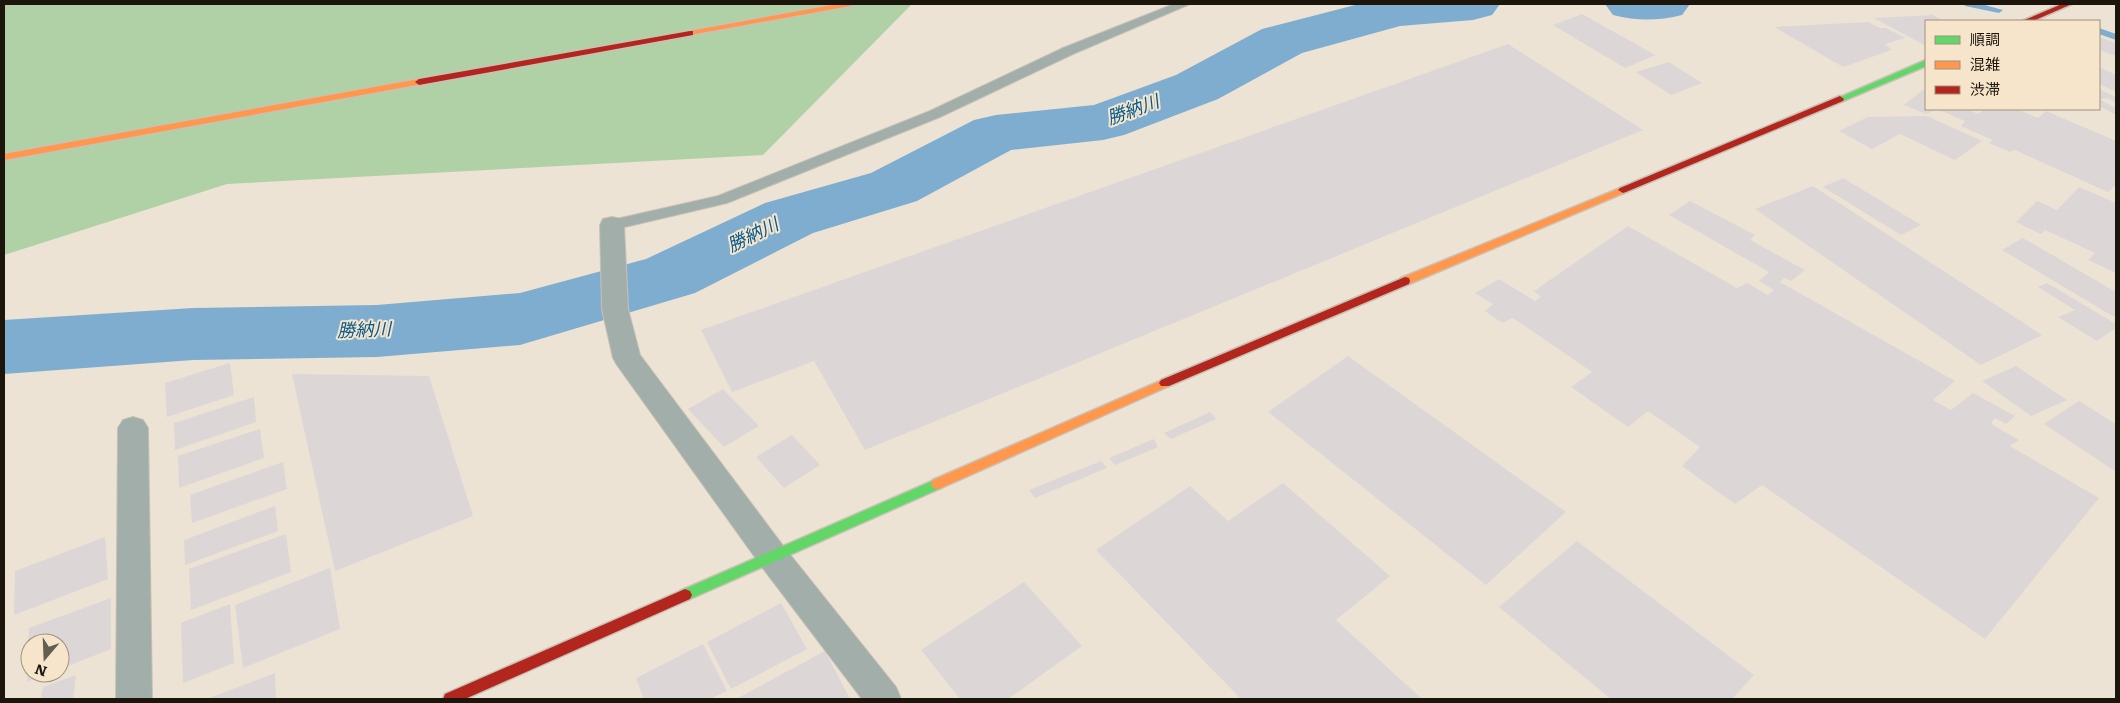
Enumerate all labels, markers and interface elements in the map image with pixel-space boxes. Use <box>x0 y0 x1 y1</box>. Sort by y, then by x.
legend <box>1925 20 2100 110</box>
text: 順調 <box>1970 27 2000 50</box>
text: 混雑 <box>1970 52 2000 75</box>
text: 渋滞 <box>1970 77 2000 100</box>
water label: 勝納川 <box>1102 86 1164 131</box>
water label: 勝納川 <box>722 209 784 258</box>
water label: 勝納川 <box>336 314 393 343</box>
north arrow <box>20 633 70 683</box>
text: N <box>31 660 49 683</box>

